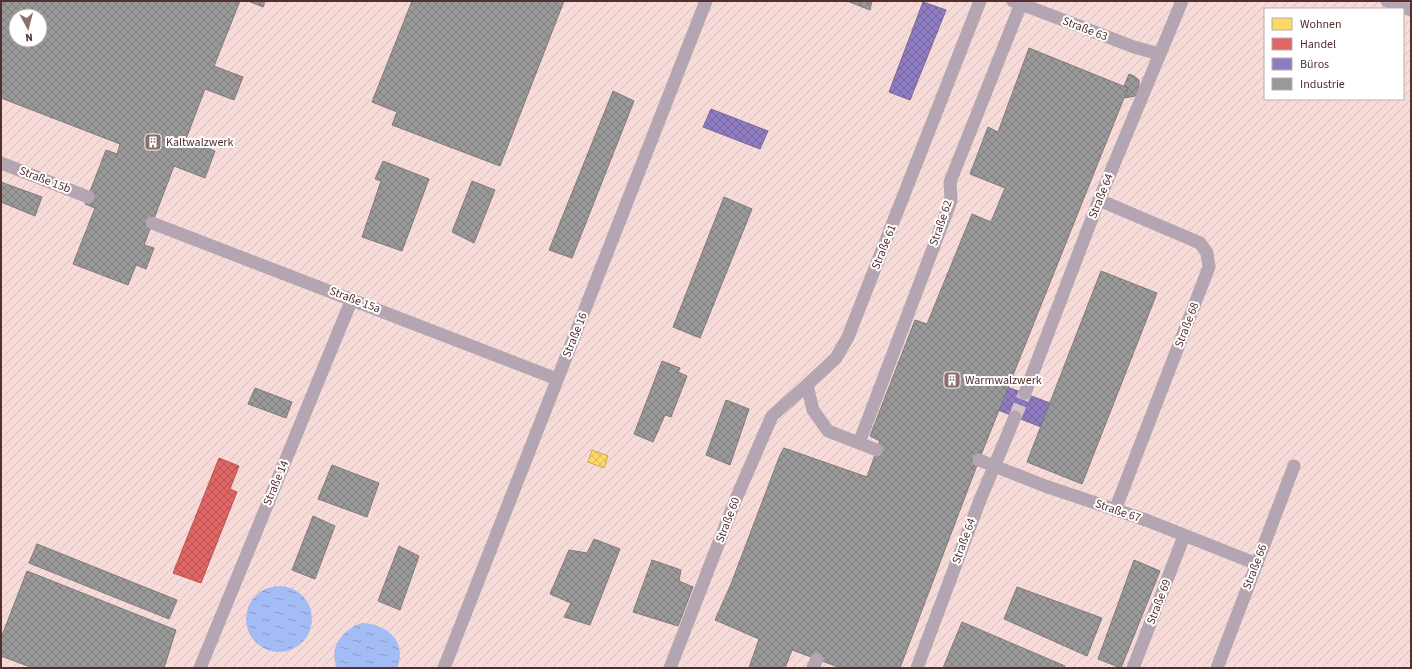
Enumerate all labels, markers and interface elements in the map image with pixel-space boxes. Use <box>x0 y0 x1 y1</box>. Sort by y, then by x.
north arrow <box>8 8 48 48</box>
legend <box>1264 8 1404 100</box>
street label: Straße 63 <box>1060 13 1110 45</box>
text: Wohnen <box>1300 16 1342 33</box>
text: N <box>25 30 34 45</box>
text: Handel <box>1300 36 1336 53</box>
text: Büros <box>1300 56 1329 73</box>
text: Industrie <box>1300 76 1345 93</box>
building icon: Kaltwalzwerk <box>143 132 163 152</box>
place label: Kaltwalzwerk <box>166 134 234 151</box>
street label: Straße 15b <box>17 162 74 198</box>
street label: Straße 64 <box>1084 171 1118 221</box>
street label: Straße 62 <box>925 198 957 248</box>
street label: Straße 61 <box>867 222 901 272</box>
street label: Straße 15a <box>327 283 383 317</box>
street label: Straße 68 <box>1171 300 1203 350</box>
street label: Straße 16 <box>558 310 592 360</box>
building icon: Warmwalzwerk <box>942 370 962 390</box>
place label: Warmwalzwerk <box>965 372 1042 389</box>
street label: Straße 14 <box>259 458 293 508</box>
street label: Straße 60 <box>712 495 744 545</box>
street label: Straße 67 <box>1093 495 1143 527</box>
street label: Straße 64 <box>948 516 980 566</box>
street label: Straße 66 <box>1239 542 1271 592</box>
street label: Straße 69 <box>1143 577 1175 627</box>

